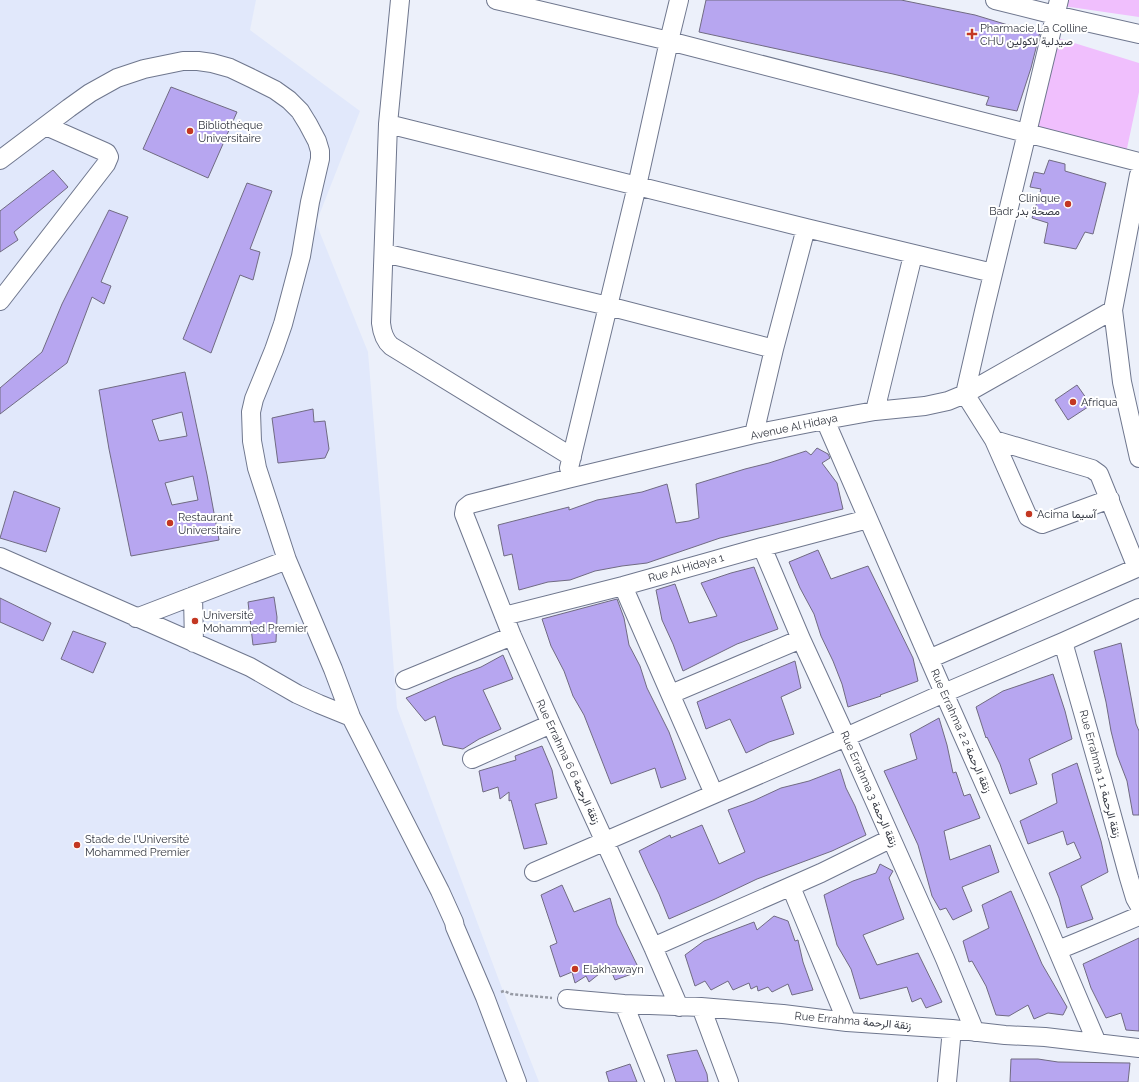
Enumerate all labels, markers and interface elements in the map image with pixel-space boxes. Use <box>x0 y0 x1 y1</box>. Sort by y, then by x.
place label: Pharmacie La Colline CHU صيدلية لاكولين <box>980 22 1088 48</box>
marker: Pharmacie La Colline CHU صيدلية لاكولين <box>967 29 977 39</box>
place label: Bibliothèque Universitaire <box>198 119 263 145</box>
marker: Bibliothèque Universitaire <box>185 126 195 136</box>
place label: Clinique Badr مصحة بدر <box>989 192 1061 218</box>
marker: Clinique Badr مصحة بدر <box>1063 199 1073 209</box>
place label: Afriqua <box>1081 396 1117 409</box>
marker: Afriqua <box>1068 397 1078 407</box>
street label: Avenue Al Hidaya <box>749 411 839 443</box>
place label: Acima آسيما <box>1037 508 1097 521</box>
marker: Acima آسيما <box>1024 509 1034 519</box>
place label: Restaurant Universitaire <box>178 511 242 537</box>
marker: Restaurant Universitaire <box>165 518 175 528</box>
street label: Rue Al Hidaya 1 <box>647 551 726 585</box>
place label: Université Mohammed Premier <box>203 609 308 635</box>
marker: Université Mohammed Premier <box>190 616 200 626</box>
street label: Rue Errahma 2 2 زنقة الرحمة <box>928 667 994 795</box>
street label: Rue Errahma 6 6 زنقة الرحمة <box>533 698 603 827</box>
street label: Rue Errahma 1 زنقة الرحمة 1 <box>1077 708 1123 840</box>
street label: Rue Errahma 3 زنقة الرحمة <box>837 729 901 849</box>
place label: Stade de l'Université Mohammed Premier <box>85 833 190 859</box>
marker: Stade de l'Université Mohammed Premier <box>72 840 82 850</box>
place label: Elakhawayn <box>583 963 644 976</box>
marker: Elakhawayn <box>570 964 580 974</box>
street label: Rue Errahma زنقة الرحمة <box>794 1009 912 1033</box>

